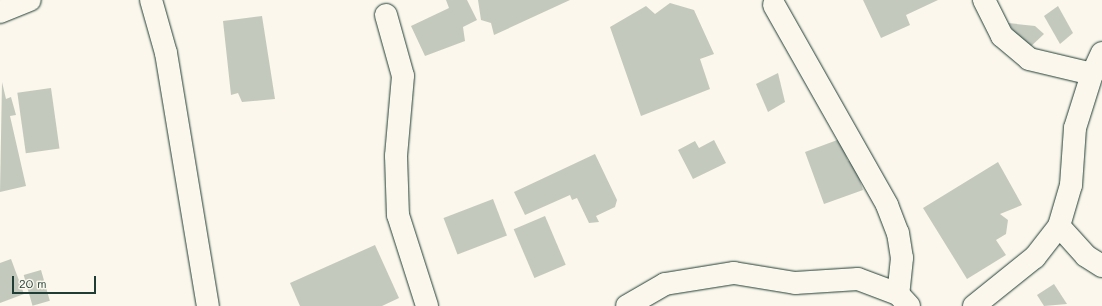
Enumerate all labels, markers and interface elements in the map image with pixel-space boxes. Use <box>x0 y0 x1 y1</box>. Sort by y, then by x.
scale bar <box>14 268 98 294</box>
text: 20 m <box>19 275 47 291</box>

